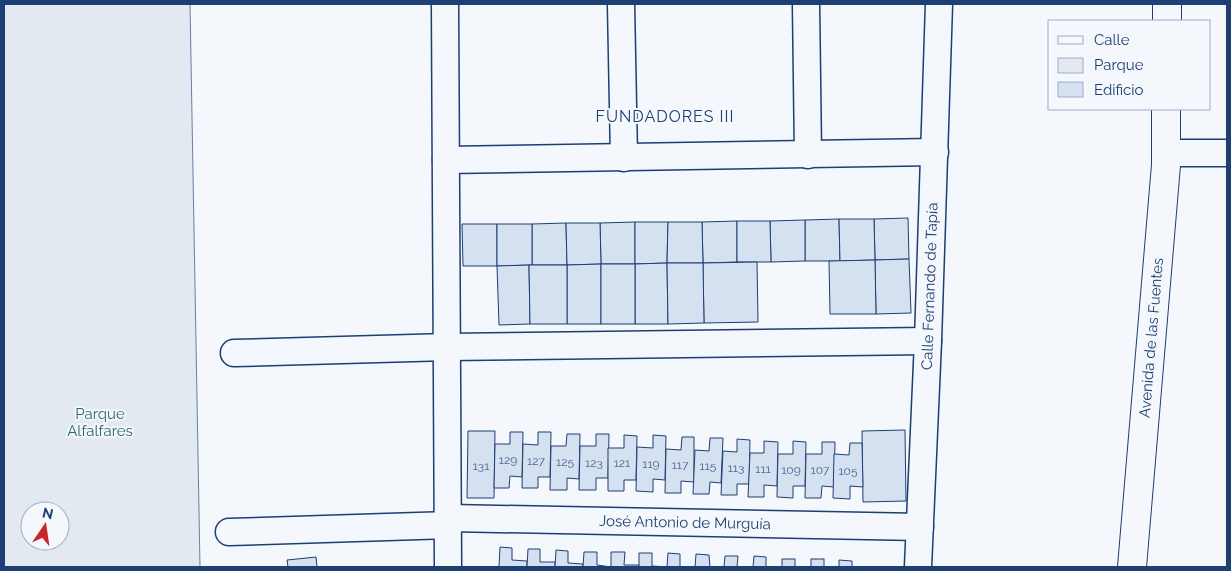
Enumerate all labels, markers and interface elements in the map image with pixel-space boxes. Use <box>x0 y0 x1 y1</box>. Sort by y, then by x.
legend <box>1048 20 1211 110</box>
text: Calle <box>1094 31 1130 49</box>
text: Parque <box>1094 56 1144 74</box>
text: Edificio <box>1094 81 1144 99</box>
district label: FUNDADORES III <box>596 107 735 126</box>
street label: Calle Fernando de Tapía <box>918 202 942 370</box>
street label: Avenida de las Fuentes <box>1136 257 1167 419</box>
park label: Parque Alfalfares <box>67 405 133 440</box>
house number: 129 <box>499 453 517 467</box>
house number: 127 <box>527 454 545 468</box>
house number: 125 <box>556 455 574 469</box>
house number: 123 <box>585 456 603 470</box>
house number: 121 <box>614 456 630 470</box>
house number: 119 <box>642 457 660 471</box>
house number: 117 <box>672 458 689 472</box>
house number: 131 <box>473 459 489 473</box>
house number: 115 <box>700 459 717 473</box>
house number: 113 <box>728 461 744 475</box>
house number: 111 <box>755 462 771 476</box>
house number: 109 <box>781 463 801 477</box>
house number: 107 <box>811 463 830 477</box>
house number: 105 <box>838 464 858 478</box>
north arrow <box>20 501 70 551</box>
text: N <box>41 504 55 522</box>
street label: José Antonio de Murguía <box>599 512 771 533</box>

